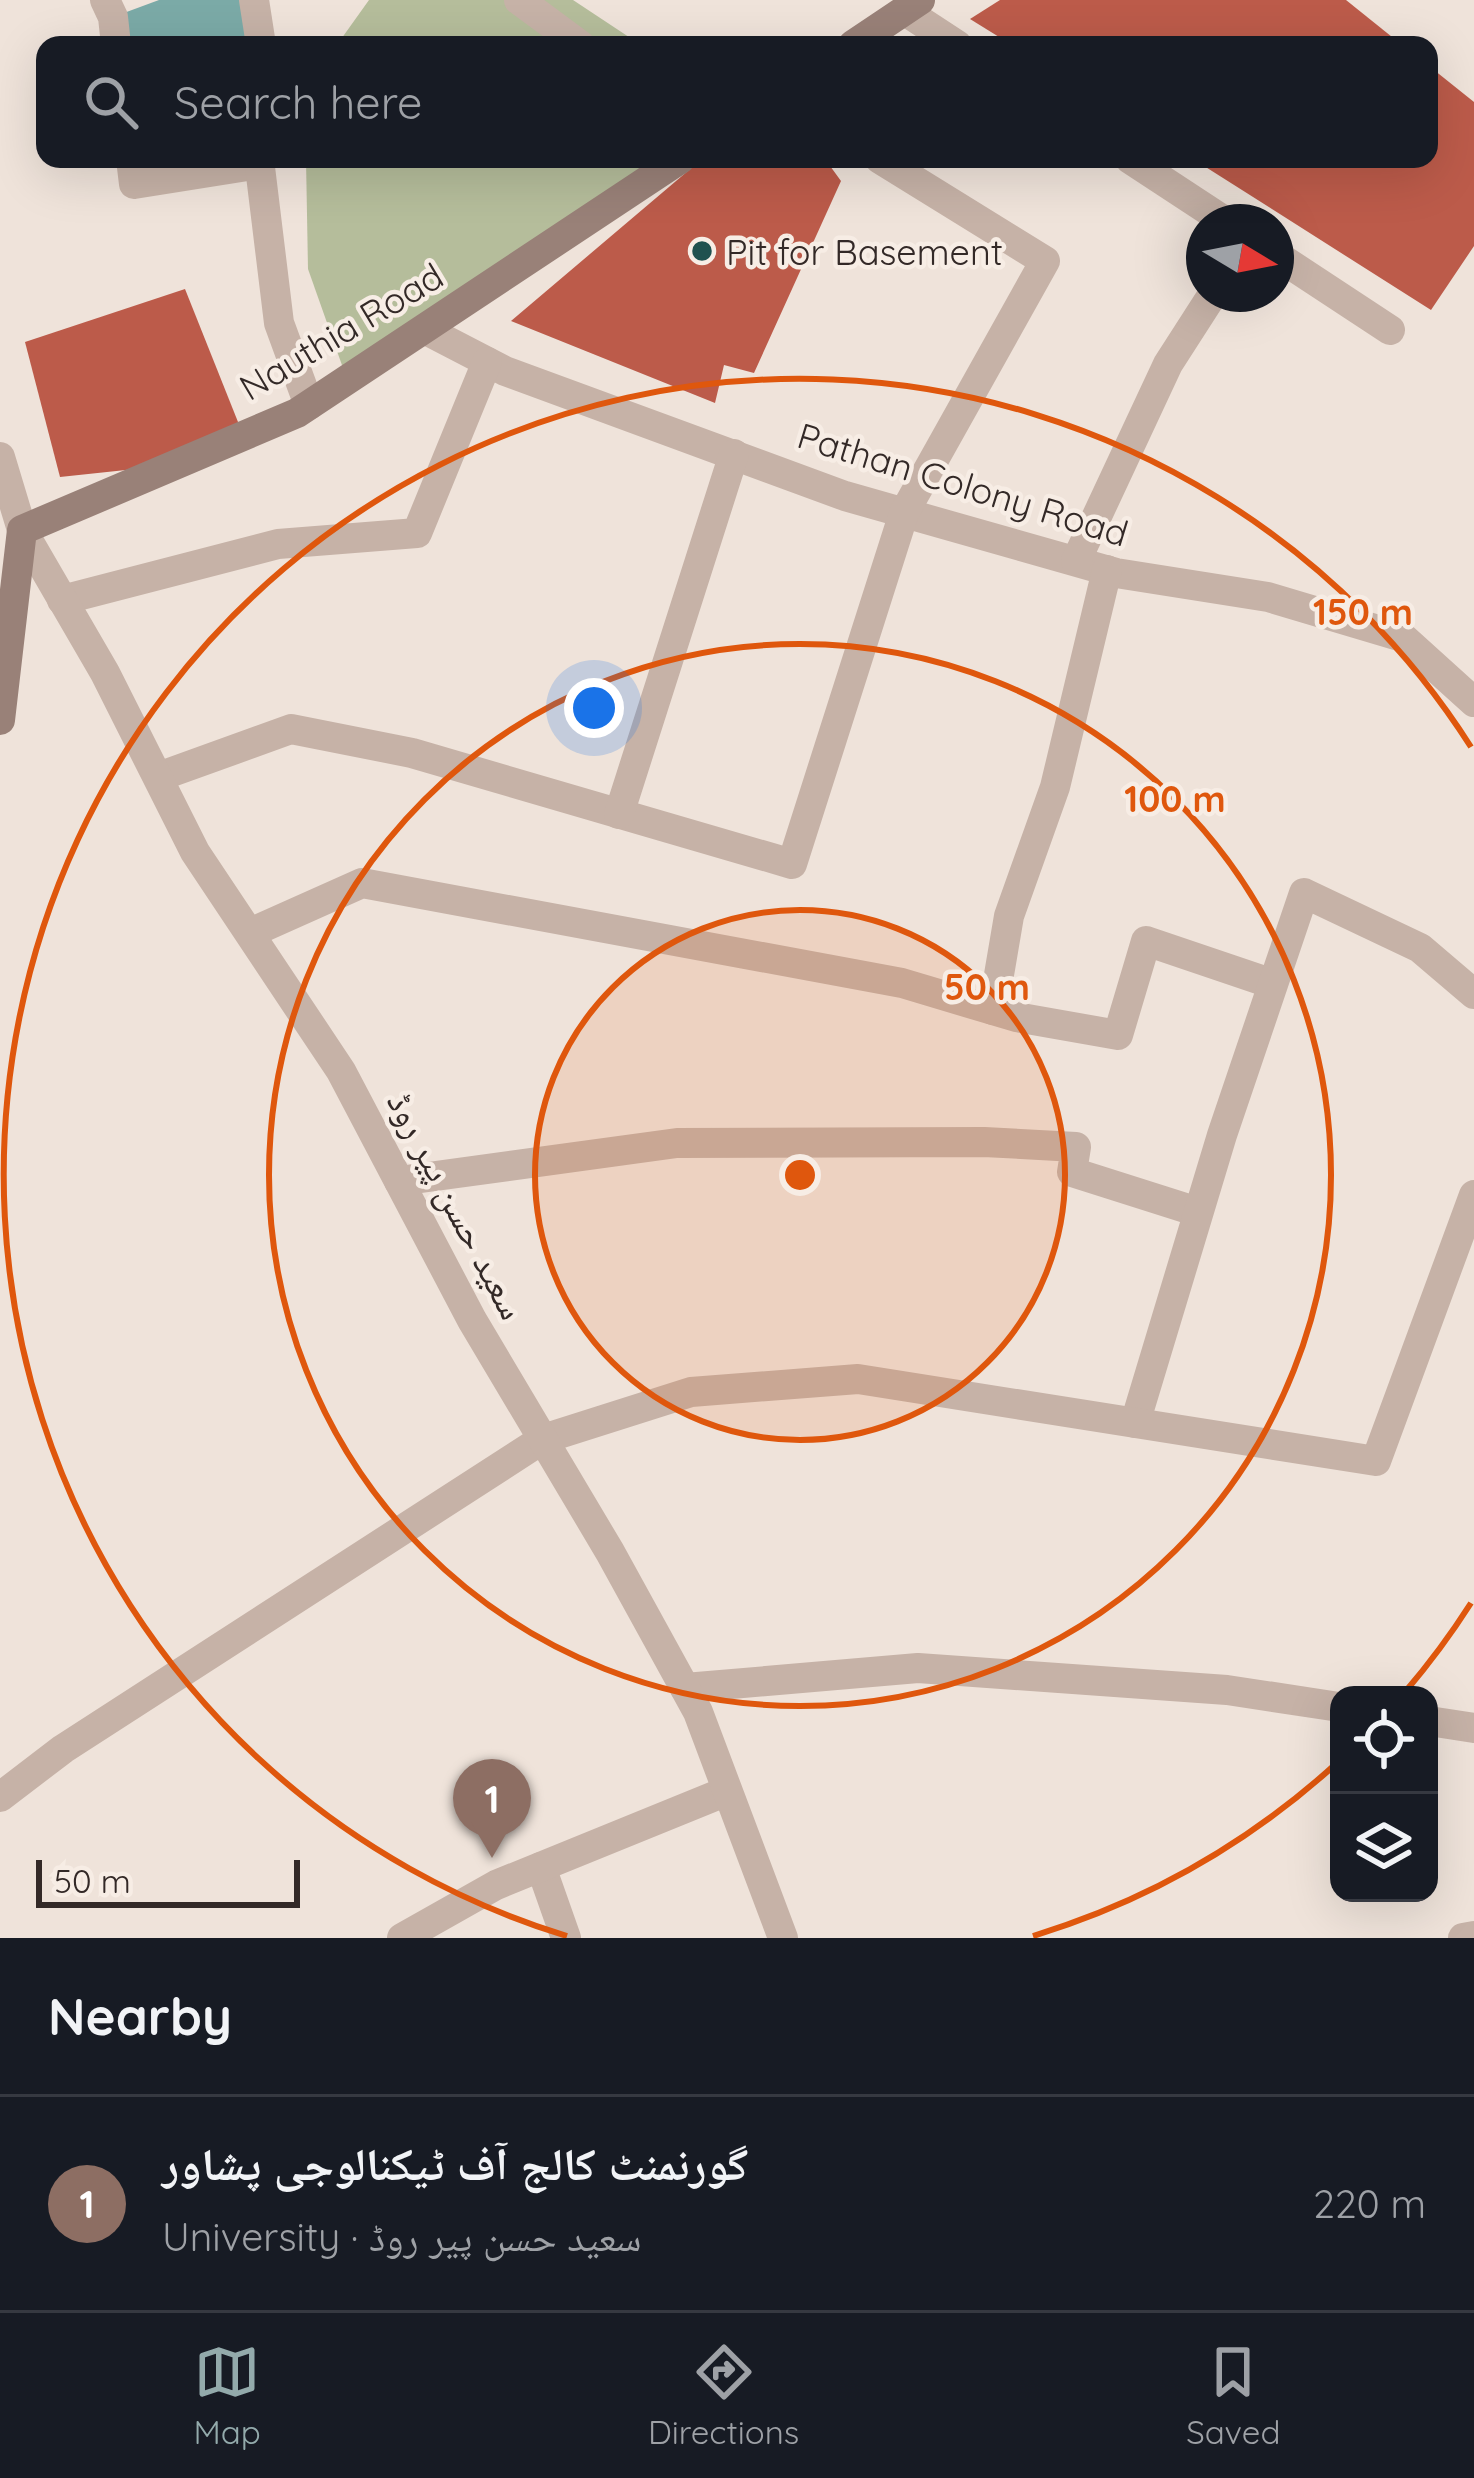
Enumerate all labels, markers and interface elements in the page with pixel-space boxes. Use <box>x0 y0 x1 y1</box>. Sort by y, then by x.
search box <box>36 36 1438 168</box>
icon: search <box>78 69 144 135</box>
text: Search here <box>174 74 422 130</box>
north arrow <box>1186 204 1294 312</box>
place label: Pit for Basement <box>726 229 1003 274</box>
marker: Pit for Basement <box>689 238 715 264</box>
street label: Nauthia Road <box>231 253 451 409</box>
street label: Pathan Colony Road <box>792 412 1134 556</box>
text: 150 m <box>1313 589 1413 634</box>
your location <box>564 678 624 738</box>
text: 100 m <box>1124 776 1226 821</box>
text: 50 m <box>944 964 1030 1009</box>
street label: سعید حسن پیر روڈ <box>378 1083 536 1327</box>
centre of rings <box>779 1154 821 1196</box>
map controls <box>1330 1686 1438 1902</box>
button: locate <box>1330 1686 1438 1794</box>
pin: 1 <box>453 1759 531 1858</box>
button: layers <box>1330 1794 1438 1902</box>
scale bar <box>36 1854 300 1907</box>
text: 50 m <box>54 1860 131 1901</box>
text: Nearby <box>48 1984 232 2048</box>
text: گورنمنٹ کالج آف ٹیکنالوجی پشاور <box>162 2135 748 2191</box>
text: 1 <box>79 2179 95 2228</box>
text: 220 m <box>1313 2179 1426 2228</box>
text: University · سعید حسن پیر روڈ <box>162 2212 641 2261</box>
tab: Map <box>194 2339 261 2452</box>
tab: Directions <box>648 2339 799 2452</box>
tab: Saved <box>1186 2339 1280 2452</box>

